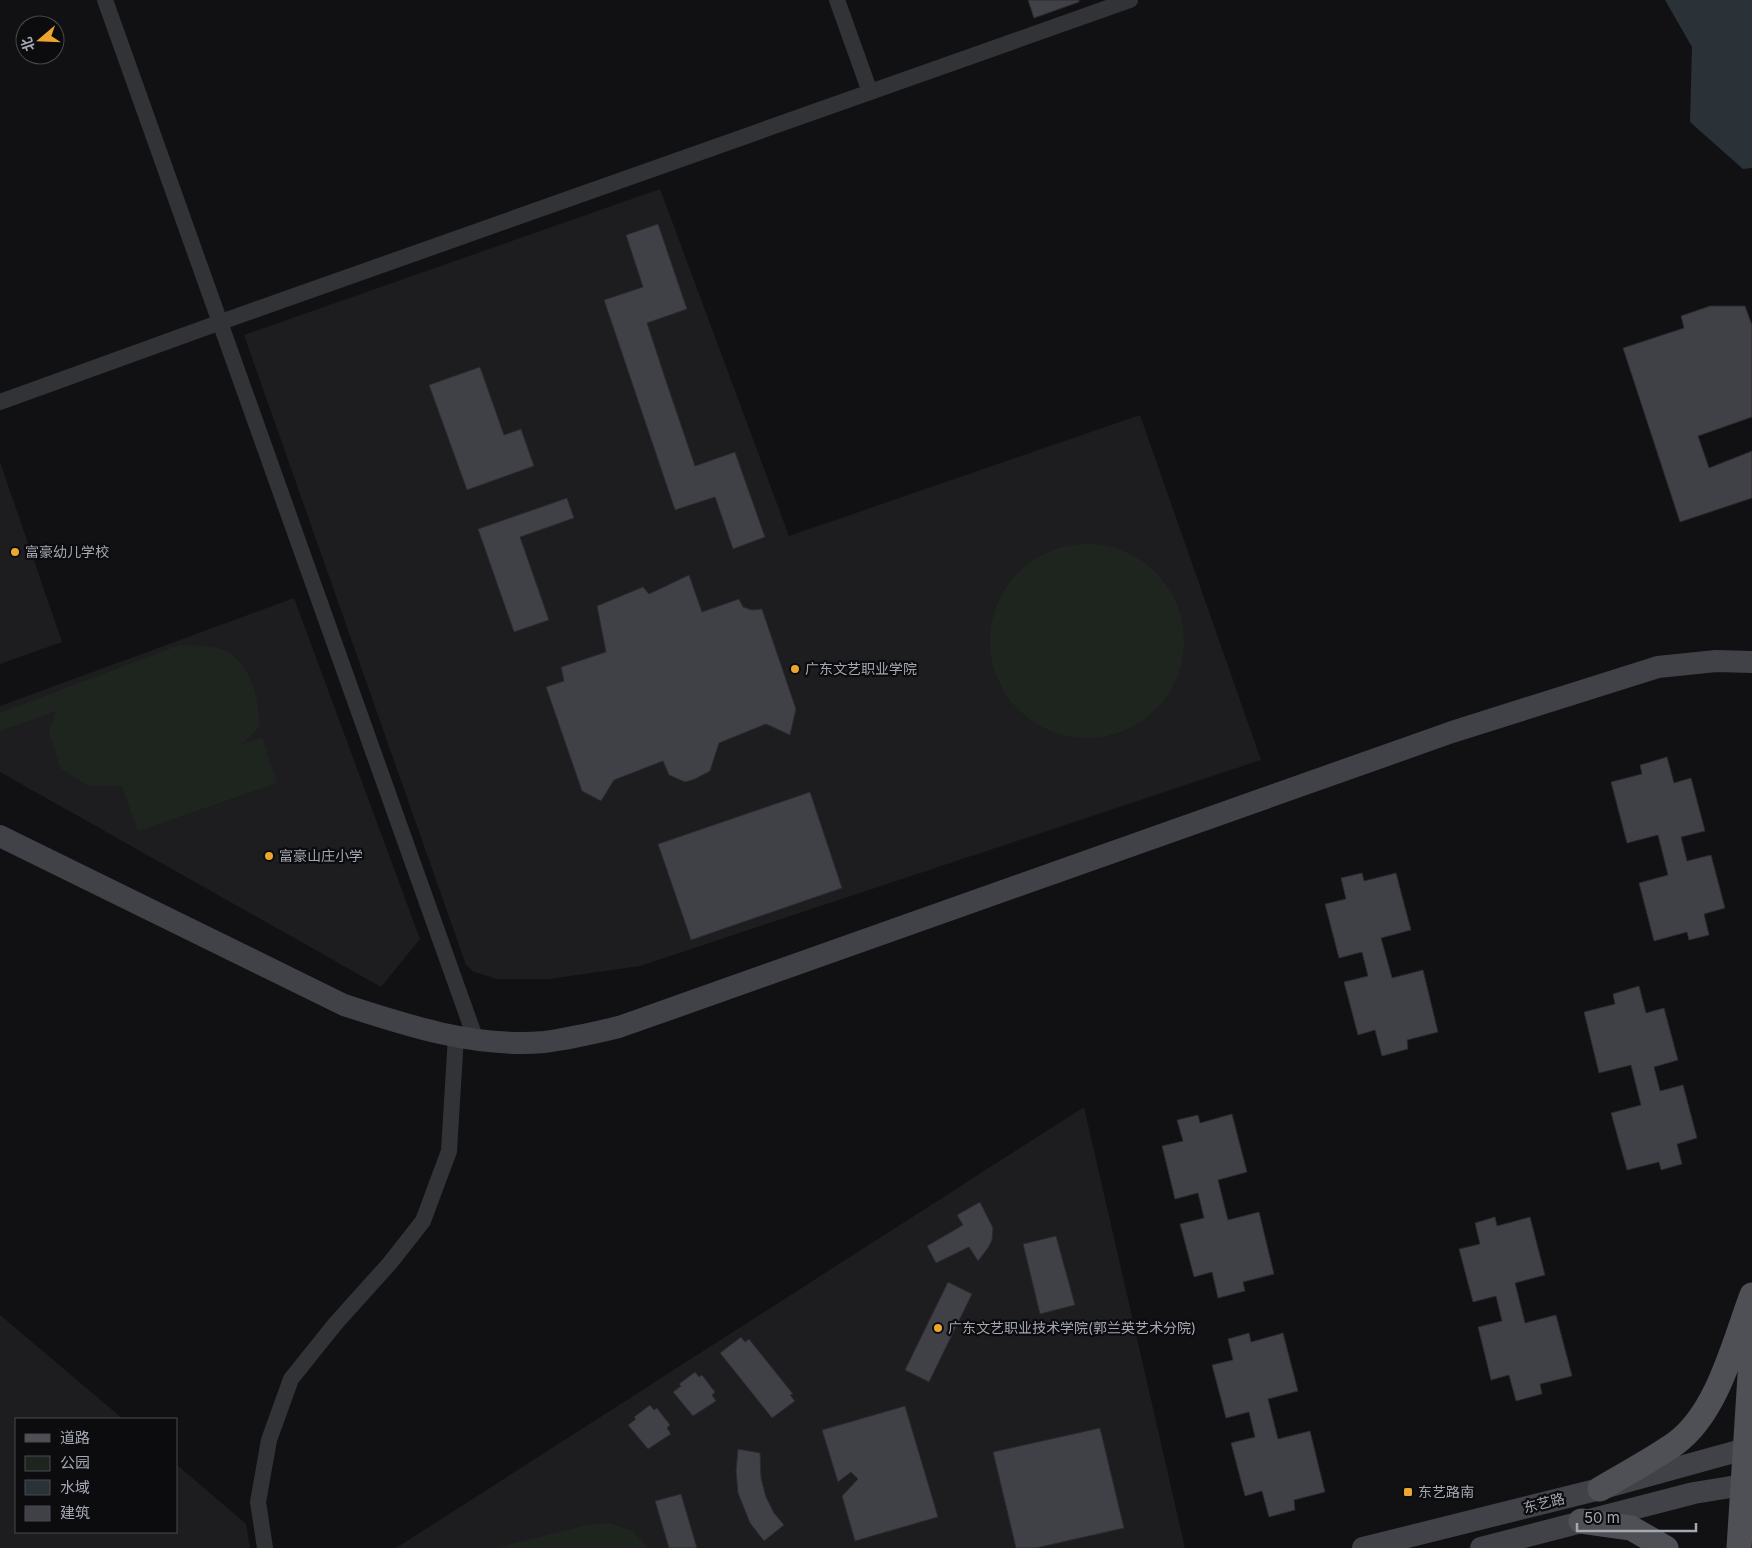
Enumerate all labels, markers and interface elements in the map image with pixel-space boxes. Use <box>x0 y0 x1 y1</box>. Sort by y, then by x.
north arrow <box>15 15 65 65</box>
text: 北 <box>17 35 38 54</box>
place label: 富豪幼儿学校 <box>25 543 109 560</box>
marker: 富豪幼儿学校 <box>9 546 21 558</box>
place label: 广东文艺职业学院 <box>805 660 917 677</box>
marker: 广东文艺职业学院 <box>789 663 801 675</box>
place label: 富豪山庄小学 <box>279 847 363 864</box>
marker: 富豪山庄小学 <box>263 850 275 862</box>
place label: 广东文艺职业技术学院(郭兰英艺术分院) <box>948 1319 1196 1336</box>
marker: 广东文艺职业技术学院(郭兰英艺术分院) <box>932 1322 944 1334</box>
legend <box>15 1418 178 1533</box>
text: 道路 <box>60 1428 90 1447</box>
text: 公园 <box>60 1453 90 1472</box>
text: 水域 <box>60 1478 90 1497</box>
place label: 东艺路南 <box>1418 1483 1474 1500</box>
marker: 东艺路南 <box>1402 1486 1414 1498</box>
street label: 东艺路 <box>1521 1489 1566 1516</box>
scale bar <box>1577 1500 1696 1532</box>
text: 建筑 <box>60 1503 90 1522</box>
text: 50 m <box>1584 1508 1620 1527</box>

